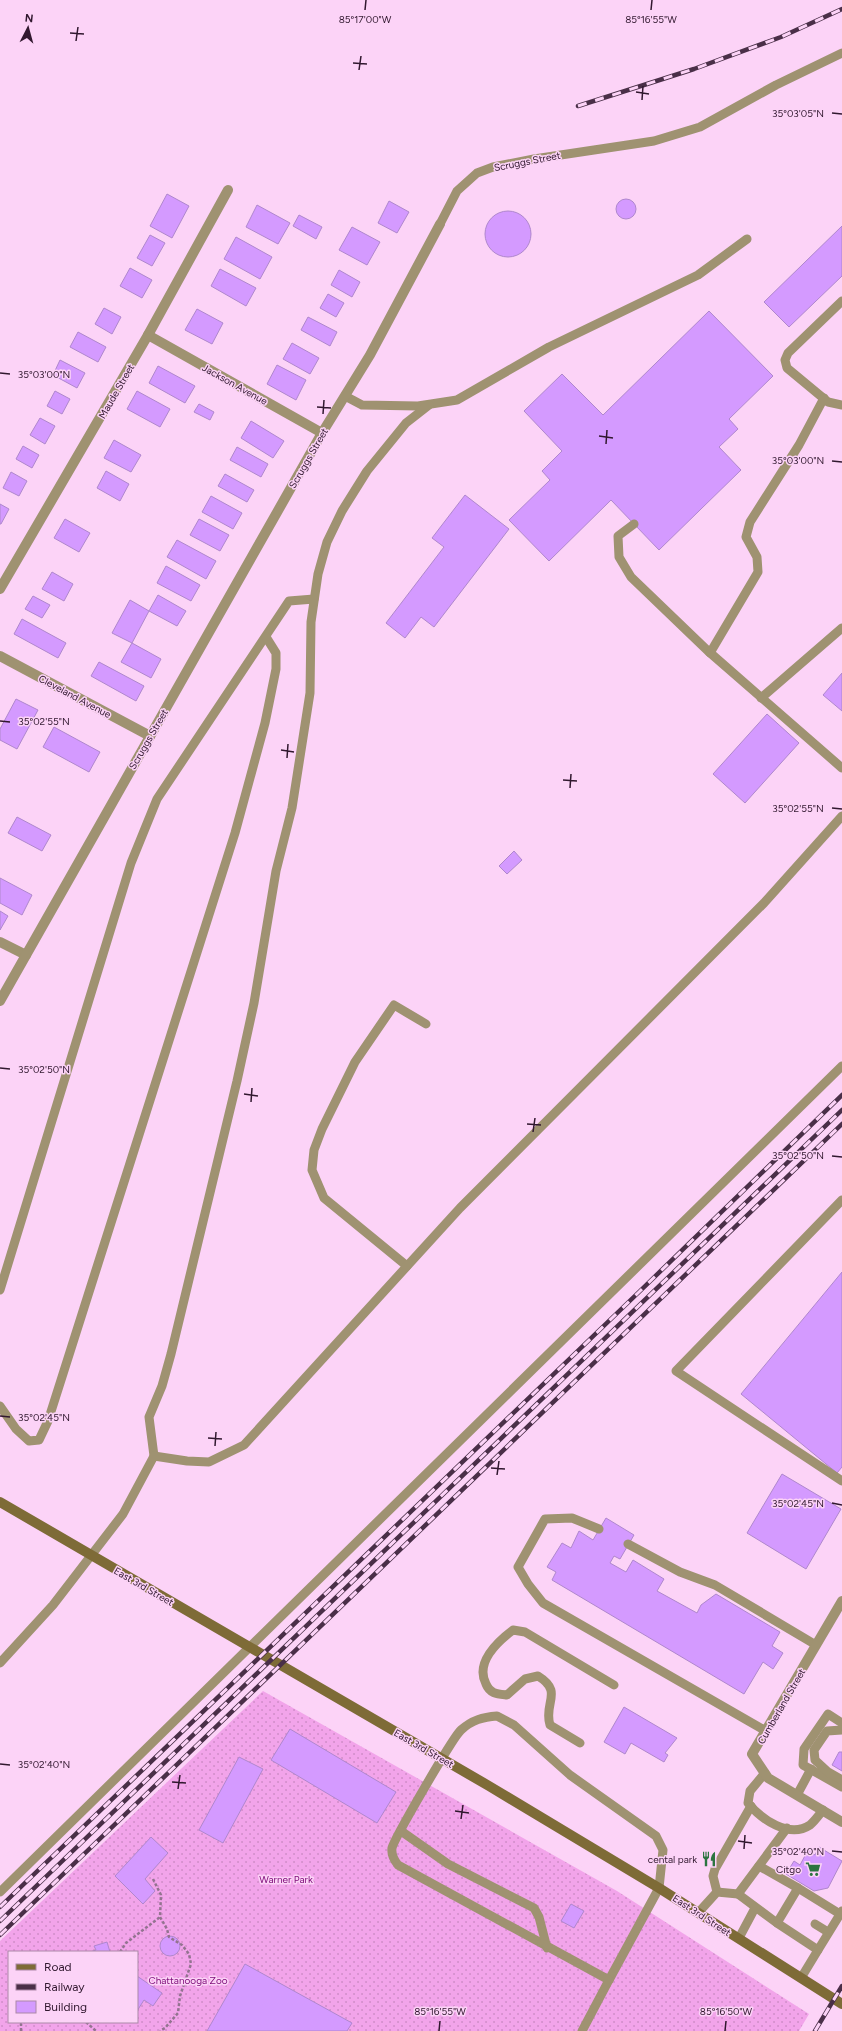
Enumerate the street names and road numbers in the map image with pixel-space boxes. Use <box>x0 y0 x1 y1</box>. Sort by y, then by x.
street label: Scruggs Street <box>493 149 562 174</box>
street label: Maude Street <box>96 361 137 421</box>
street label: Jackson Avenue <box>200 361 270 408</box>
street label: Scruggs Street <box>286 426 331 491</box>
street label: Cleveland Avenue <box>36 672 114 721</box>
street label: Scruggs Street <box>126 707 171 772</box>
street label: East 3rd Street <box>111 1564 176 1609</box>
street label: Cumberland Street <box>754 1666 808 1746</box>
street label: East 3rd Street <box>391 1726 456 1771</box>
street label: East 3rd Street <box>670 1892 734 1939</box>

